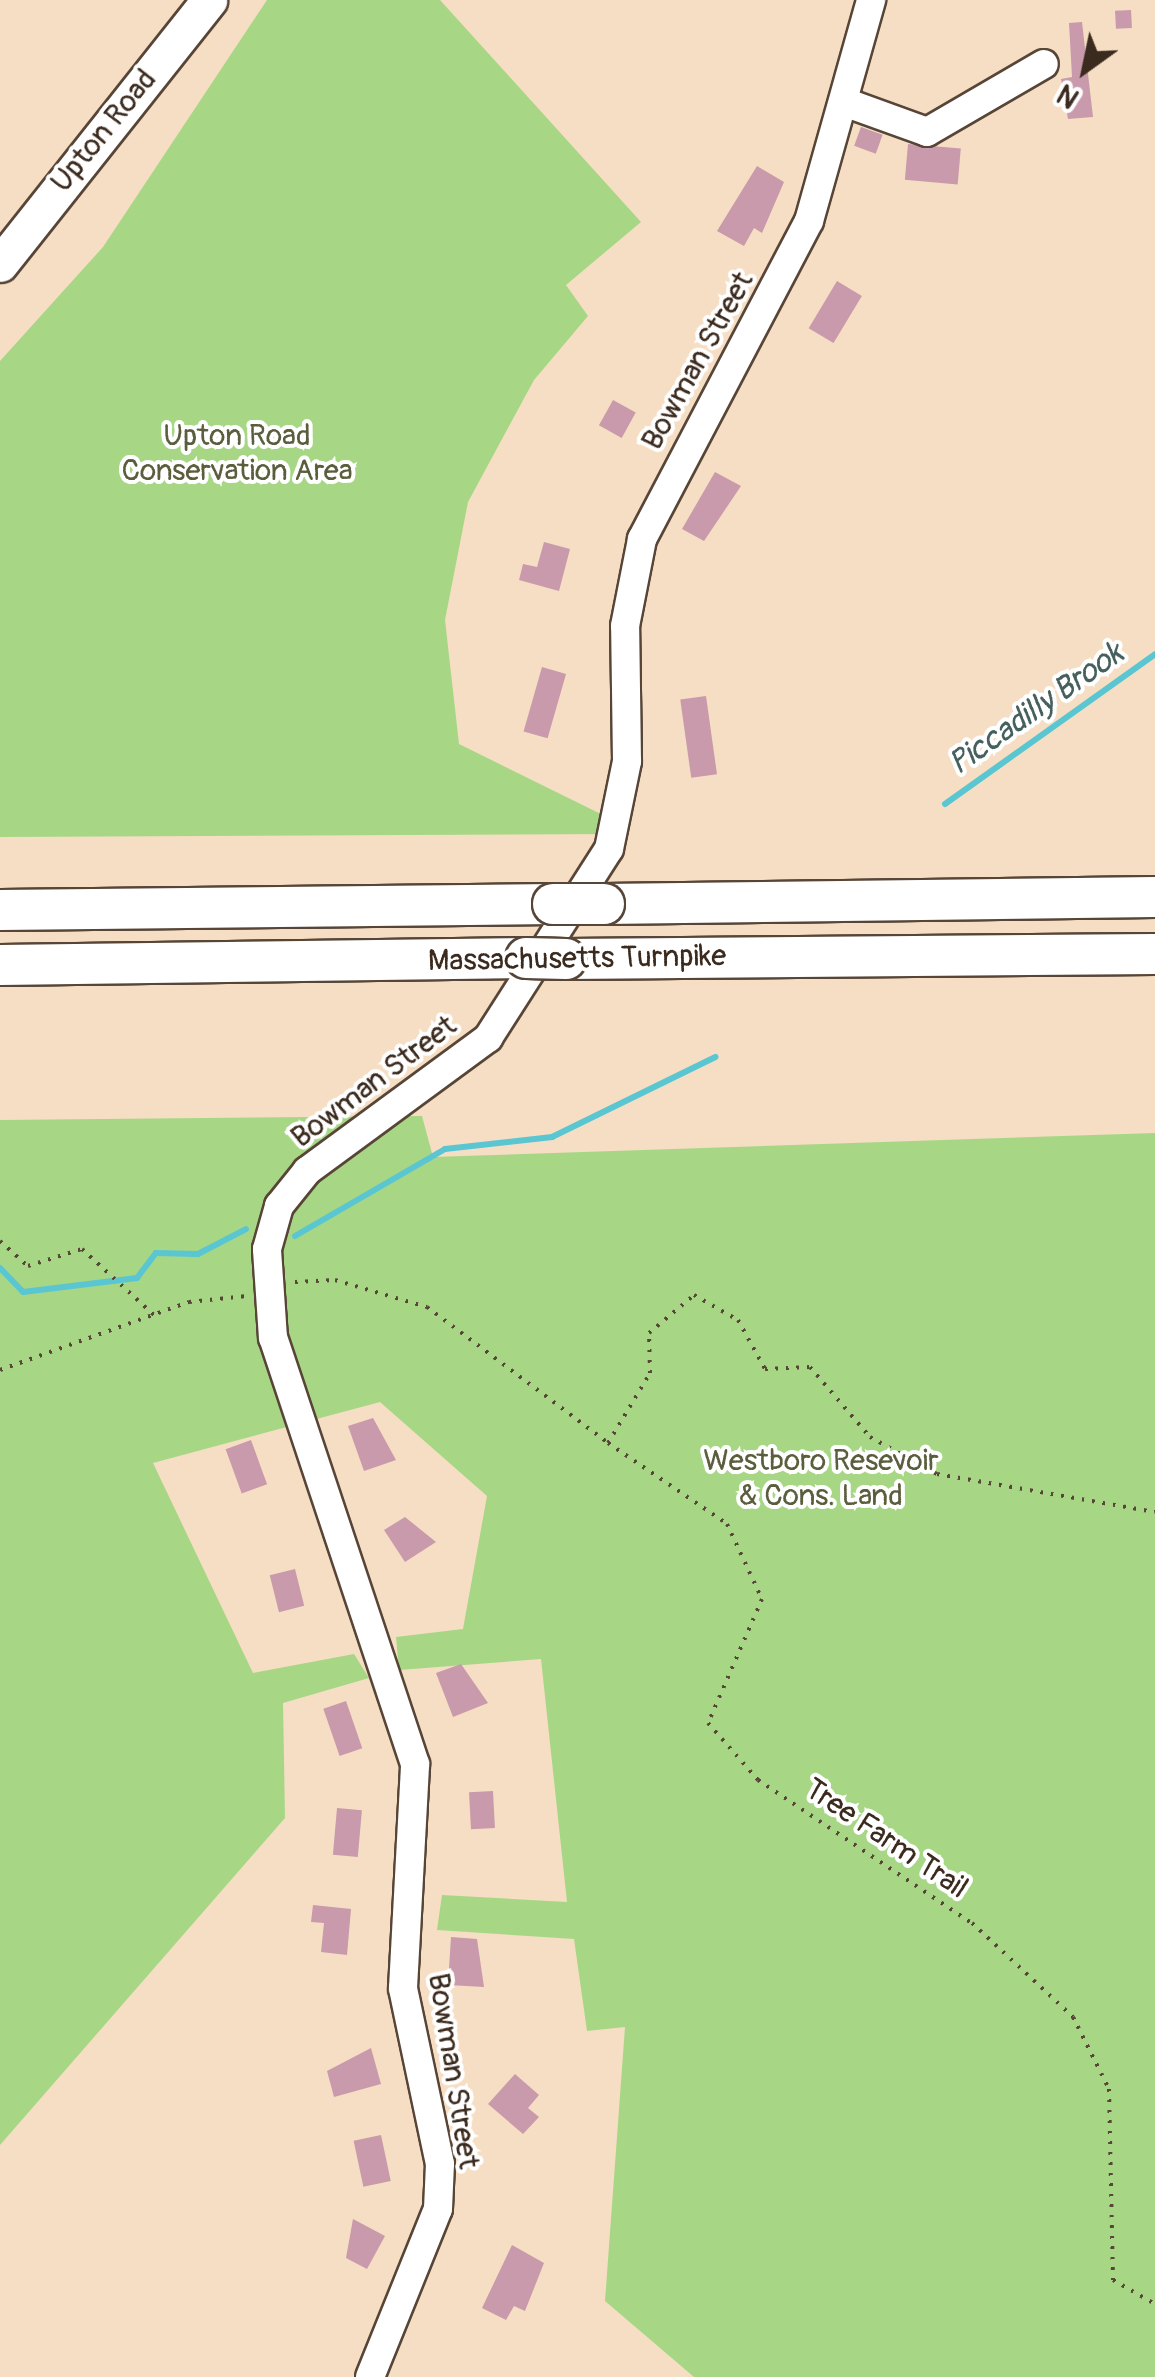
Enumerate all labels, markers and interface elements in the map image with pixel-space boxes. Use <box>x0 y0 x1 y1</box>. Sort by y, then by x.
north arrow <box>1035 20 1135 120</box>
street label: Upton Road <box>44 62 164 200</box>
text: N <box>1051 76 1086 115</box>
street label: Bowman Street <box>634 266 762 456</box>
park label: Upton Road Conservation Area <box>121 418 353 488</box>
water label: Piccadilly Brook <box>941 635 1131 783</box>
street label: Massachusetts Turnpike <box>428 938 726 980</box>
street label: Bowman Street <box>284 1008 464 1156</box>
park label: Westboro Resevoir & Cons. Land <box>703 1443 939 1514</box>
street label: Tree Farm Trail <box>798 1771 974 1907</box>
street label: Bowman Street <box>420 1971 486 2171</box>

